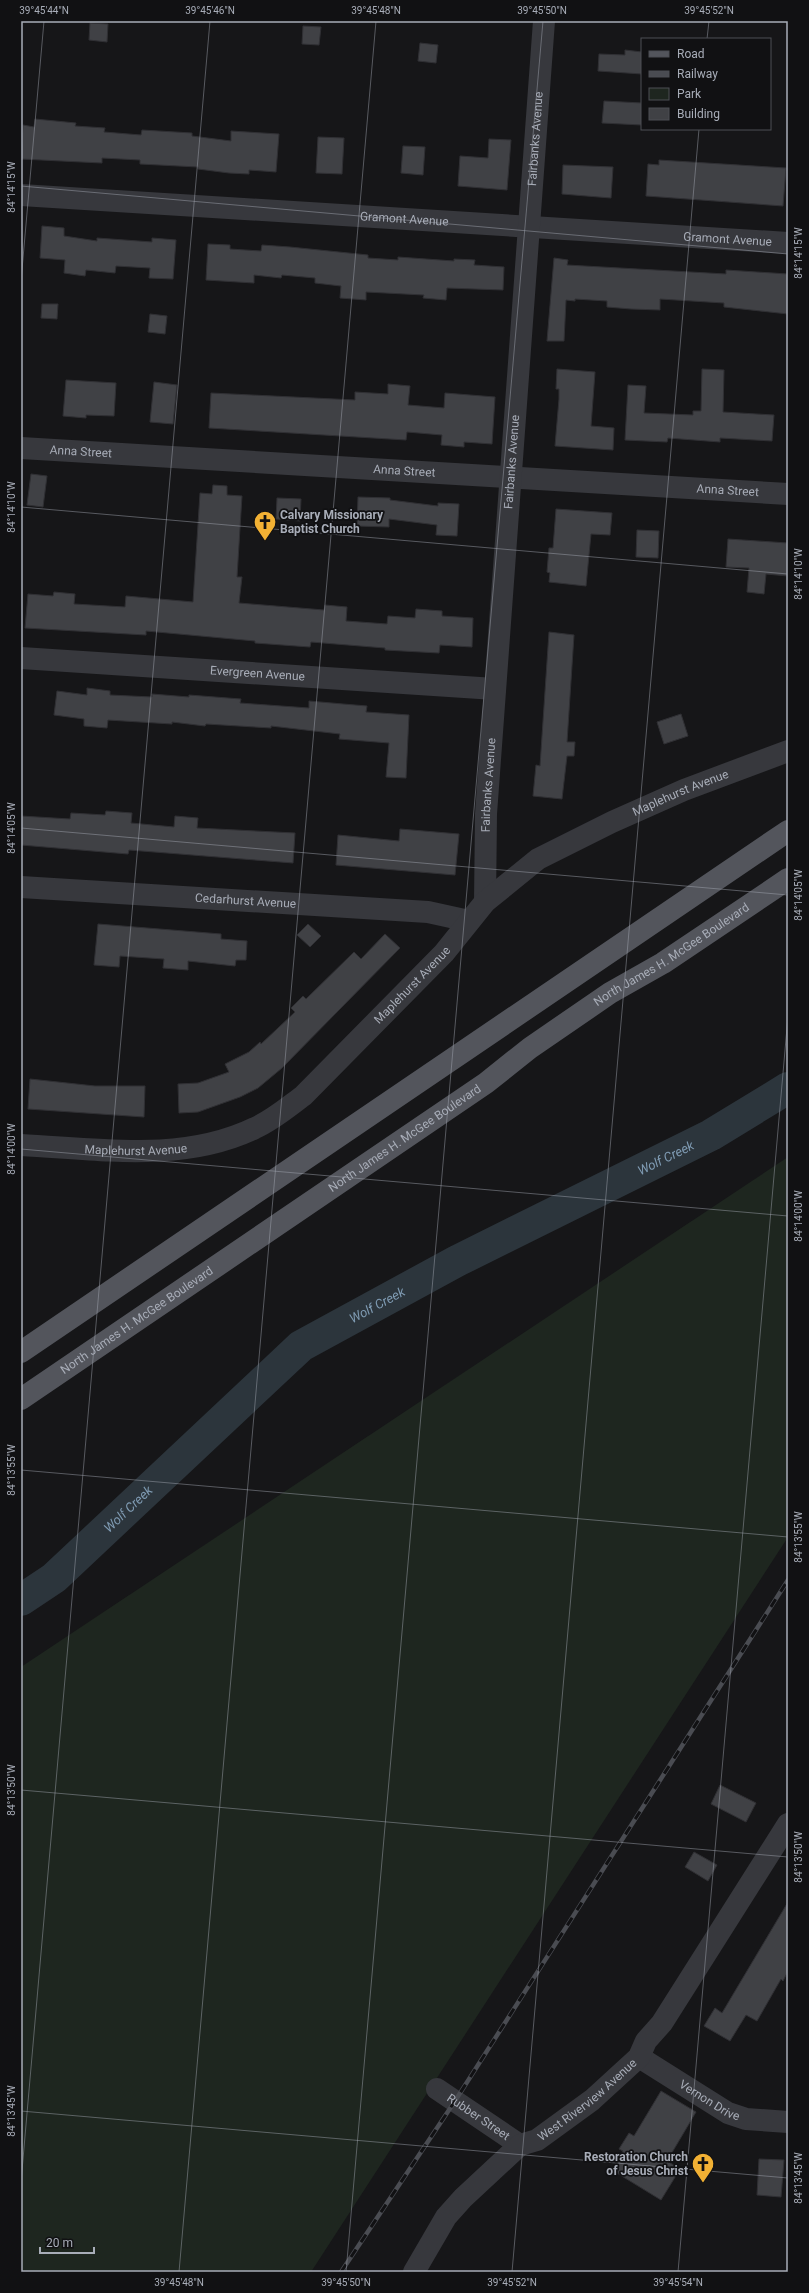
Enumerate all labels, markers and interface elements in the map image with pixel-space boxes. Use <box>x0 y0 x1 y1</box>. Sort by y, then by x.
text: 39°45'44"N <box>19 5 69 16</box>
text: 39°45'46"N <box>185 5 235 16</box>
text: 39°45'48"N <box>351 5 401 16</box>
text: 39°45'50"N <box>517 5 567 16</box>
text: 39°45'52"N <box>684 5 734 16</box>
legend <box>641 38 771 130</box>
text: Road <box>677 47 705 61</box>
text: Railway <box>677 67 718 81</box>
text: Park <box>677 87 702 101</box>
street label: Fairbanks Avenue <box>525 91 546 186</box>
text: Building <box>677 107 720 121</box>
text: 84°14'15"W <box>6 161 17 213</box>
street label: Gramont Avenue <box>359 209 449 229</box>
text: 84°14'15"W <box>793 227 804 279</box>
street label: Gramont Avenue <box>683 229 772 249</box>
street label: Fairbanks Avenue <box>501 414 522 510</box>
street label: Anna Street <box>49 443 112 460</box>
street label: Anna Street <box>373 462 436 480</box>
text: 84°14'10"W <box>6 481 17 533</box>
street label: Anna Street <box>696 482 759 499</box>
place label: Calvary Missionary Baptist Church <box>280 508 384 536</box>
church icon: Calvary Missionary Baptist Church <box>252 509 278 542</box>
text: 84°14'10"W <box>793 548 804 600</box>
street label: Evergreen Avenue <box>210 663 305 684</box>
street label: Fairbanks Avenue <box>479 737 499 832</box>
street label: Maplehurst Avenue <box>630 767 731 819</box>
text: 84°14'05"W <box>6 802 17 854</box>
text: 84°14'05"W <box>793 869 804 921</box>
street label: Cedarhurst Avenue <box>195 891 297 911</box>
street label: North James H. McGee Boulevard <box>591 900 752 1009</box>
street label: Maplehurst Avenue <box>371 944 453 1027</box>
street label: North James H. McGee Boulevard <box>326 1082 484 1195</box>
text: 84°14'00"W <box>6 1123 17 1175</box>
water label: Wolf Creek <box>635 1137 697 1178</box>
street label: Maplehurst Avenue <box>84 1141 188 1158</box>
text: 84°14'00"W <box>793 1190 804 1242</box>
street label: North James H. McGee Boulevard <box>58 1264 216 1377</box>
water label: Wolf Creek <box>347 1284 408 1326</box>
text: 84°13'55"W <box>6 1444 17 1496</box>
water label: Wolf Creek <box>101 1482 156 1535</box>
text: 84°13'55"W <box>793 1511 804 1563</box>
text: 84°13'50"W <box>6 1764 17 1816</box>
text: 84°13'50"W <box>793 1831 804 1883</box>
street label: West Riverview Avenue <box>535 2056 639 2144</box>
street label: Vernon Drive <box>677 2077 741 2123</box>
text: 84°13'45"W <box>6 2085 17 2137</box>
street label: Rubber Street <box>444 2091 513 2143</box>
place label: Restoration Church of Jesus Christ <box>584 2150 688 2178</box>
church icon: Restoration Church of Jesus Christ <box>690 2151 716 2184</box>
text: 84°13'45"W <box>793 2152 804 2204</box>
scale bar <box>40 2229 94 2255</box>
text: 20 m <box>46 2236 73 2250</box>
text: 39°45'48"N <box>154 2277 204 2288</box>
text: 39°45'50"N <box>321 2277 371 2288</box>
text: 39°45'52"N <box>487 2277 537 2288</box>
text: 39°45'54"N <box>653 2277 703 2288</box>

